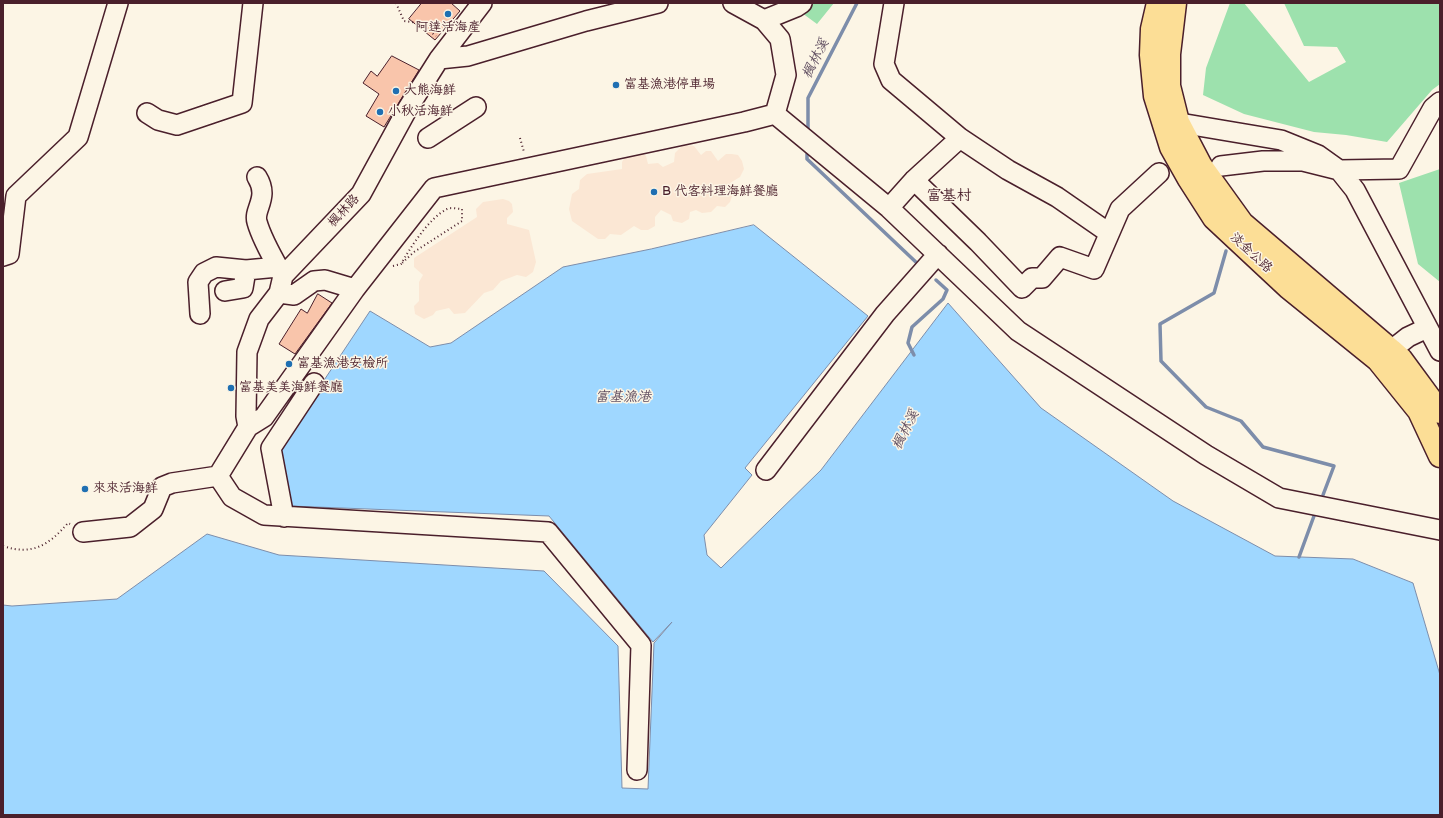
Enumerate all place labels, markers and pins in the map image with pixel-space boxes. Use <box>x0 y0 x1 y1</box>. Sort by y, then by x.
marker: 阿達活海產 <box>443 9 453 19</box>
place label: 阿達活海產 <box>416 20 480 36</box>
place label: 富基漁港停車場 <box>624 77 715 93</box>
marker: 富基漁港停車場 <box>611 80 621 90</box>
place label: 大熊海鮮 <box>404 83 456 99</box>
marker: 大熊海鮮 <box>391 86 401 96</box>
place label: 小秋活海鮮 <box>388 104 453 120</box>
marker: 小秋活海鮮 <box>375 107 385 117</box>
place label: B 代客料理海鮮餐廳 <box>662 184 778 200</box>
marker: B 代客料理海鮮餐廳 <box>649 187 659 197</box>
place label: 富基漁港安檢所 <box>297 356 388 372</box>
marker: 富基漁港安檢所 <box>284 359 294 369</box>
place label: 富基美美海鮮餐廳 <box>239 380 343 396</box>
marker: 富基美美海鮮餐廳 <box>226 383 236 393</box>
place label: 來來活海鮮 <box>93 481 158 497</box>
marker: 來來活海鮮 <box>80 484 90 494</box>

